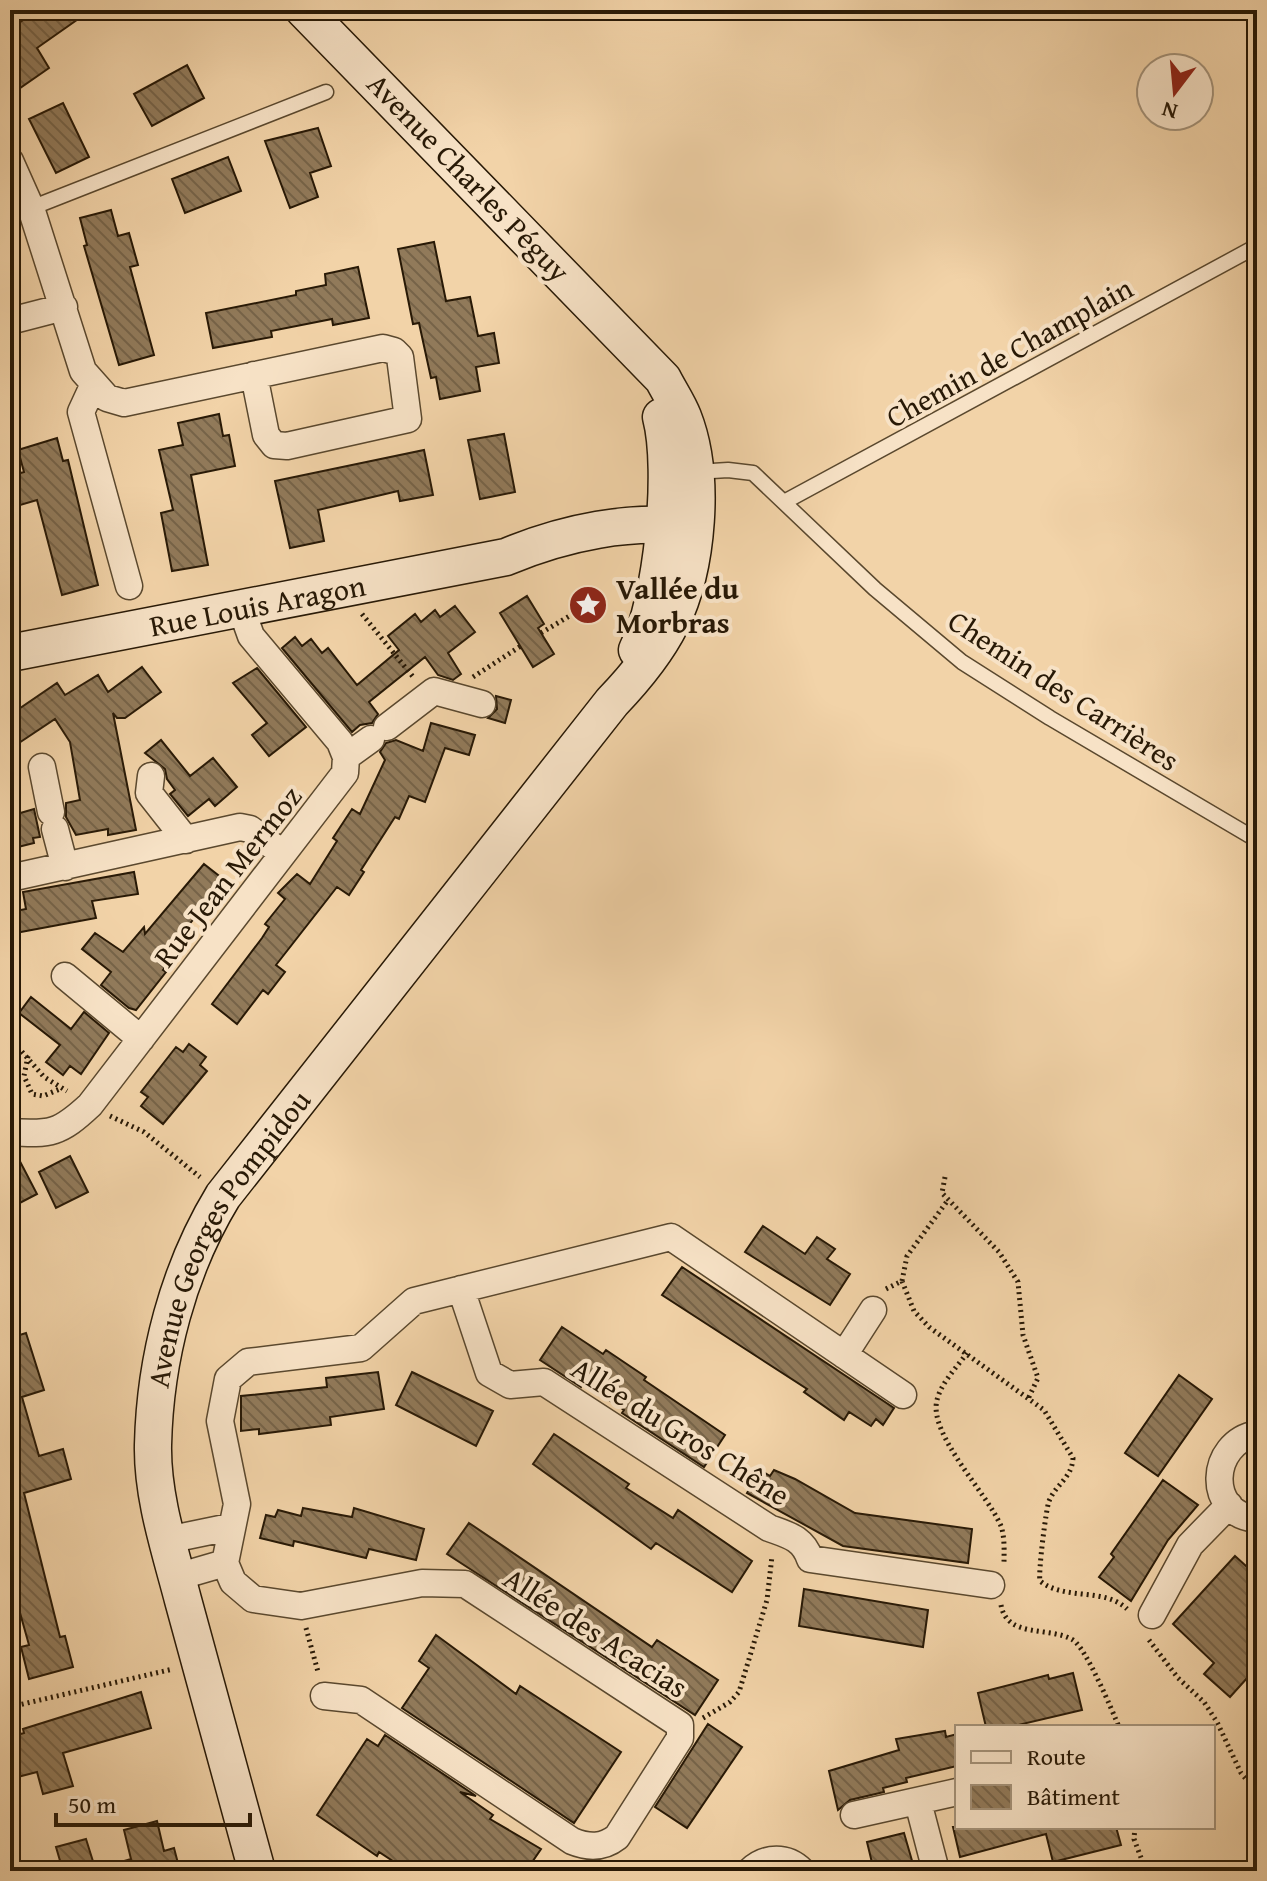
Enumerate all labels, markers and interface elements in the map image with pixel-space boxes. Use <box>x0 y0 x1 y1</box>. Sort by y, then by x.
north arrow <box>1135 52 1215 132</box>
street label: Avenue Charles Péguy <box>357 63 581 292</box>
text: N <box>1158 94 1181 129</box>
street label: Chemin de Champlain <box>878 266 1141 438</box>
street label: Rue Louis Aragon <box>146 563 369 648</box>
place label: Vallée du Morbras <box>616 566 740 644</box>
place icon: Vallée du Morbras <box>567 584 609 626</box>
street label: Chemin des Carrières <box>940 599 1188 781</box>
street label: Rue Jean Mermoz <box>142 776 312 976</box>
street label: Avenue Georges Pompidou <box>136 1080 321 1391</box>
street label: Allée du Gros Chêne <box>563 1346 799 1516</box>
street label: Allée des Acacias <box>495 1556 697 1708</box>
legend <box>955 1725 1215 1829</box>
text: Route <box>1027 1739 1086 1774</box>
scale bar <box>56 1777 250 1827</box>
text: Bâtiment <box>1027 1779 1121 1814</box>
text: 50 m <box>68 1787 116 1822</box>

